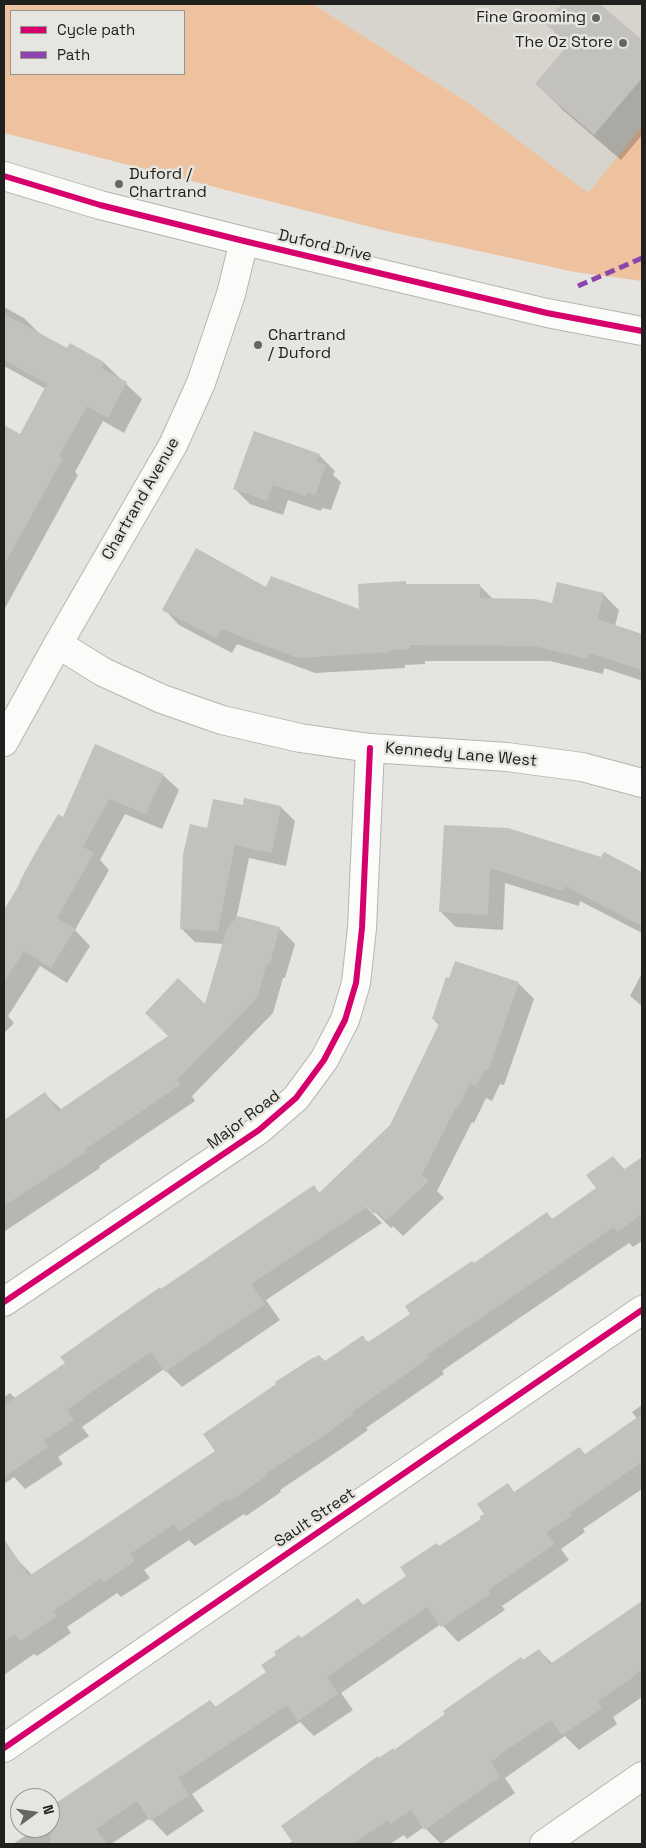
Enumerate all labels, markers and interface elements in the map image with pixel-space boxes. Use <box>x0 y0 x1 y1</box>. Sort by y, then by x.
place label: Fine Grooming <box>476 8 586 28</box>
legend <box>10 10 185 75</box>
marker: Fine Grooming <box>590 12 602 24</box>
text: Cycle path <box>57 20 135 39</box>
place label: The Oz Store <box>515 33 613 53</box>
marker: The Oz Store <box>617 37 629 49</box>
text: Path <box>57 45 90 64</box>
place label: Duford / Chartrand <box>129 165 207 203</box>
marker: Duford / Chartrand <box>113 178 125 190</box>
street label: Duford Drive <box>276 226 374 266</box>
place label: Chartrand / Duford <box>268 326 346 364</box>
marker: Chartrand / Duford <box>252 339 264 351</box>
street label: Chartrand Avenue <box>98 434 184 564</box>
street label: Kennedy Lane West <box>384 739 538 771</box>
street label: Major Road <box>204 1086 284 1154</box>
street label: Sault Street <box>271 1484 359 1552</box>
north arrow <box>10 1788 60 1838</box>
text: N <box>39 1803 58 1816</box>

